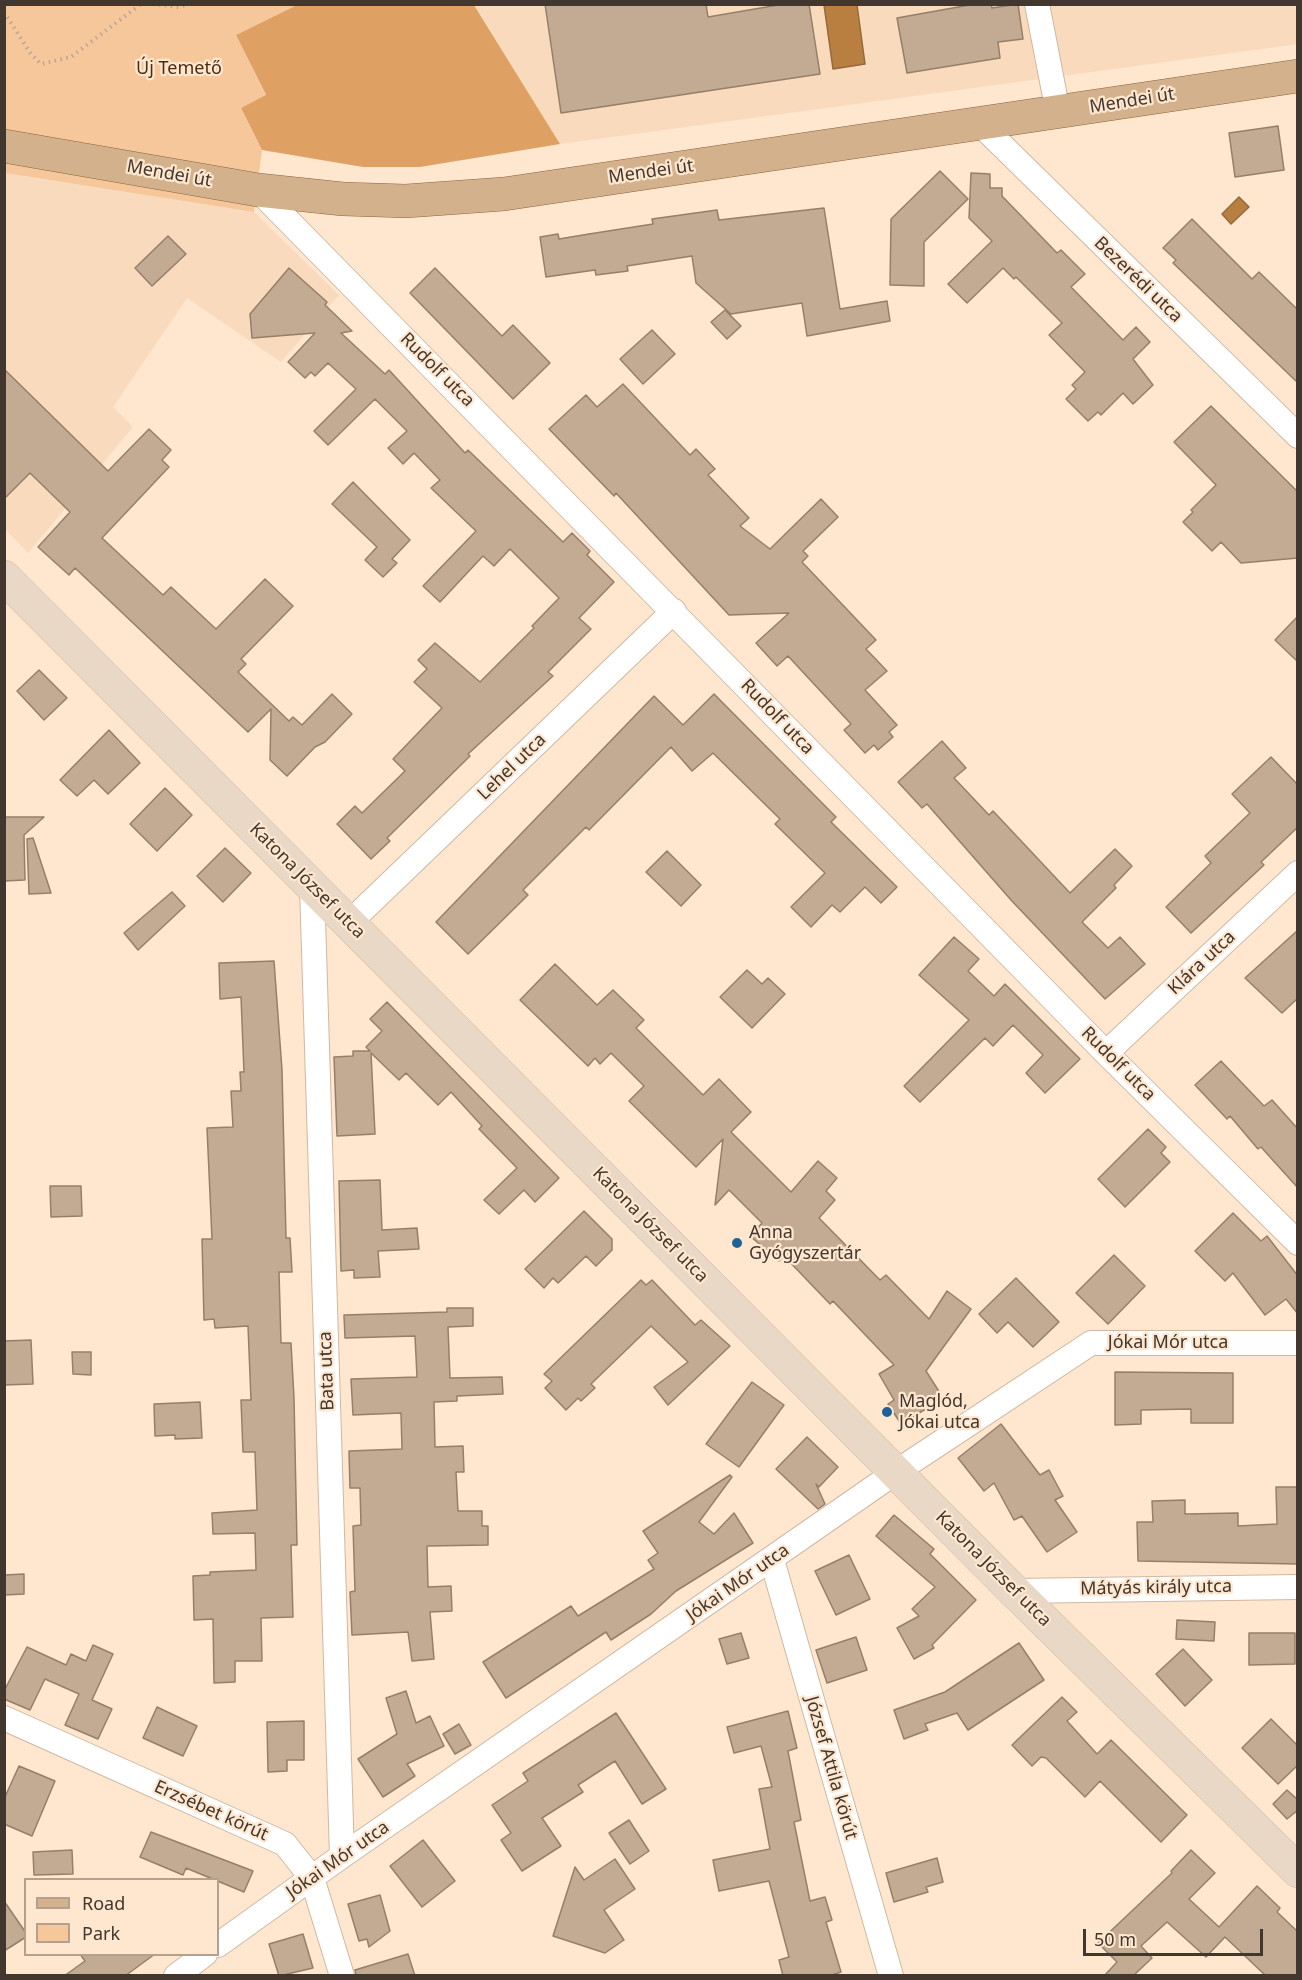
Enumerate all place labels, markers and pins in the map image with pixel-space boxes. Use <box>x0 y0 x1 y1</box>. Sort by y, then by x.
place label: Anna Gyógyszertár <box>749 1222 861 1264</box>
marker: Anna Gyógyszertár <box>730 1236 744 1250</box>
place label: Maglód, Jókai utca <box>899 1391 980 1434</box>
marker: Maglód, Jókai utca <box>880 1405 894 1419</box>

